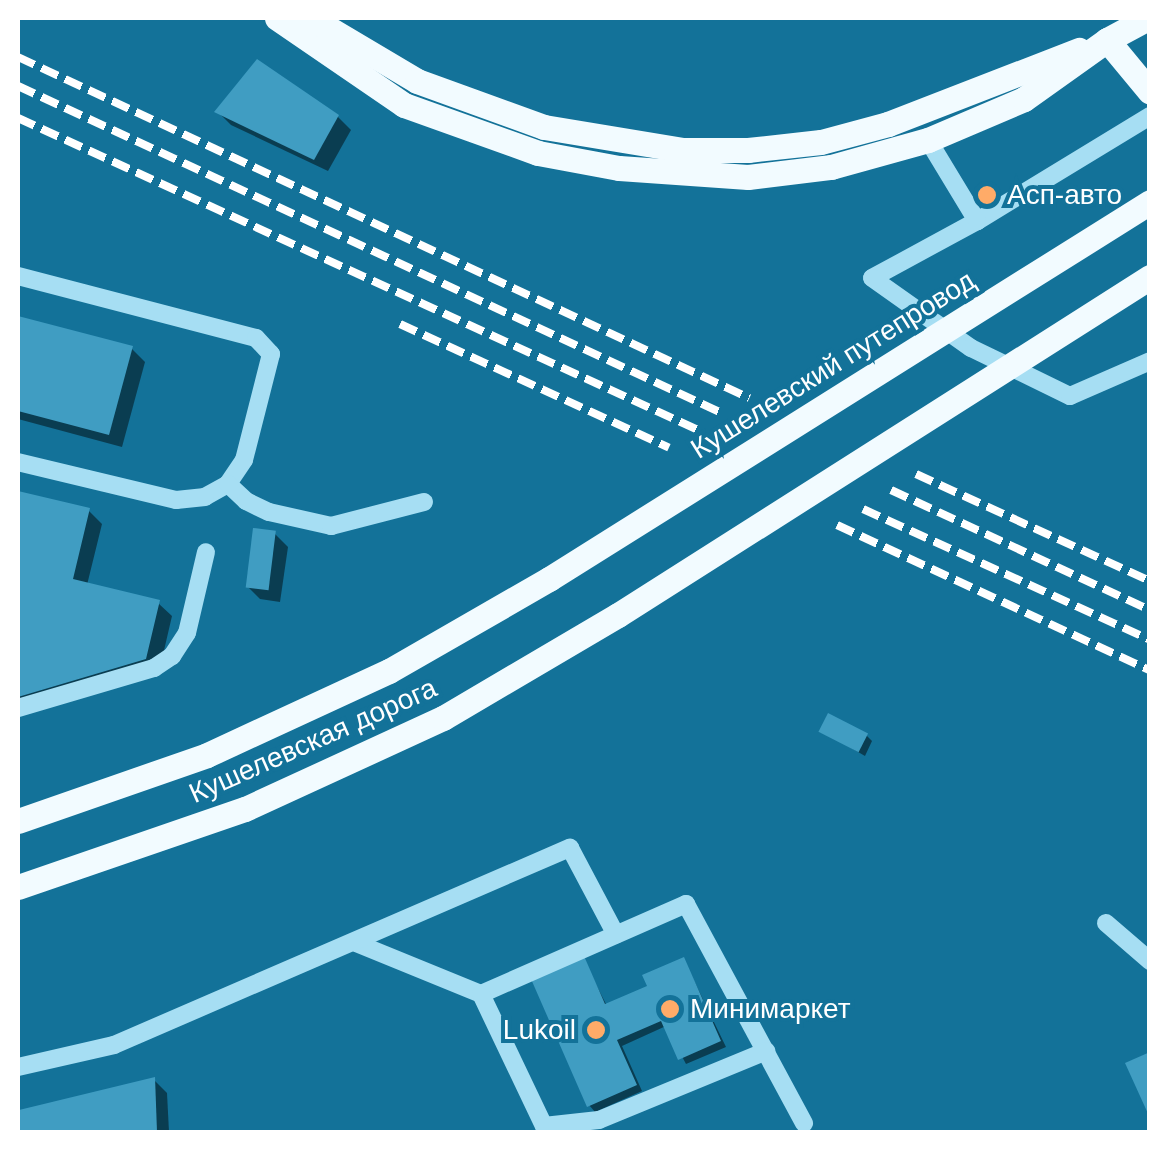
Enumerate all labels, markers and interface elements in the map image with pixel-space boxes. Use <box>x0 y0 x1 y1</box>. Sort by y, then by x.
place label: Асп-авто <box>1007 178 1122 212</box>
marker: Асп-авто <box>976 184 998 206</box>
street label: Кушелевский путепровод <box>685 264 981 466</box>
street label: Кушелевская дорога <box>184 671 442 811</box>
place label: Минимаркет <box>690 992 850 1026</box>
marker: Минимаркет <box>659 998 681 1020</box>
place label: Lukoil <box>503 1013 576 1047</box>
marker: Lukoil <box>585 1019 607 1041</box>

